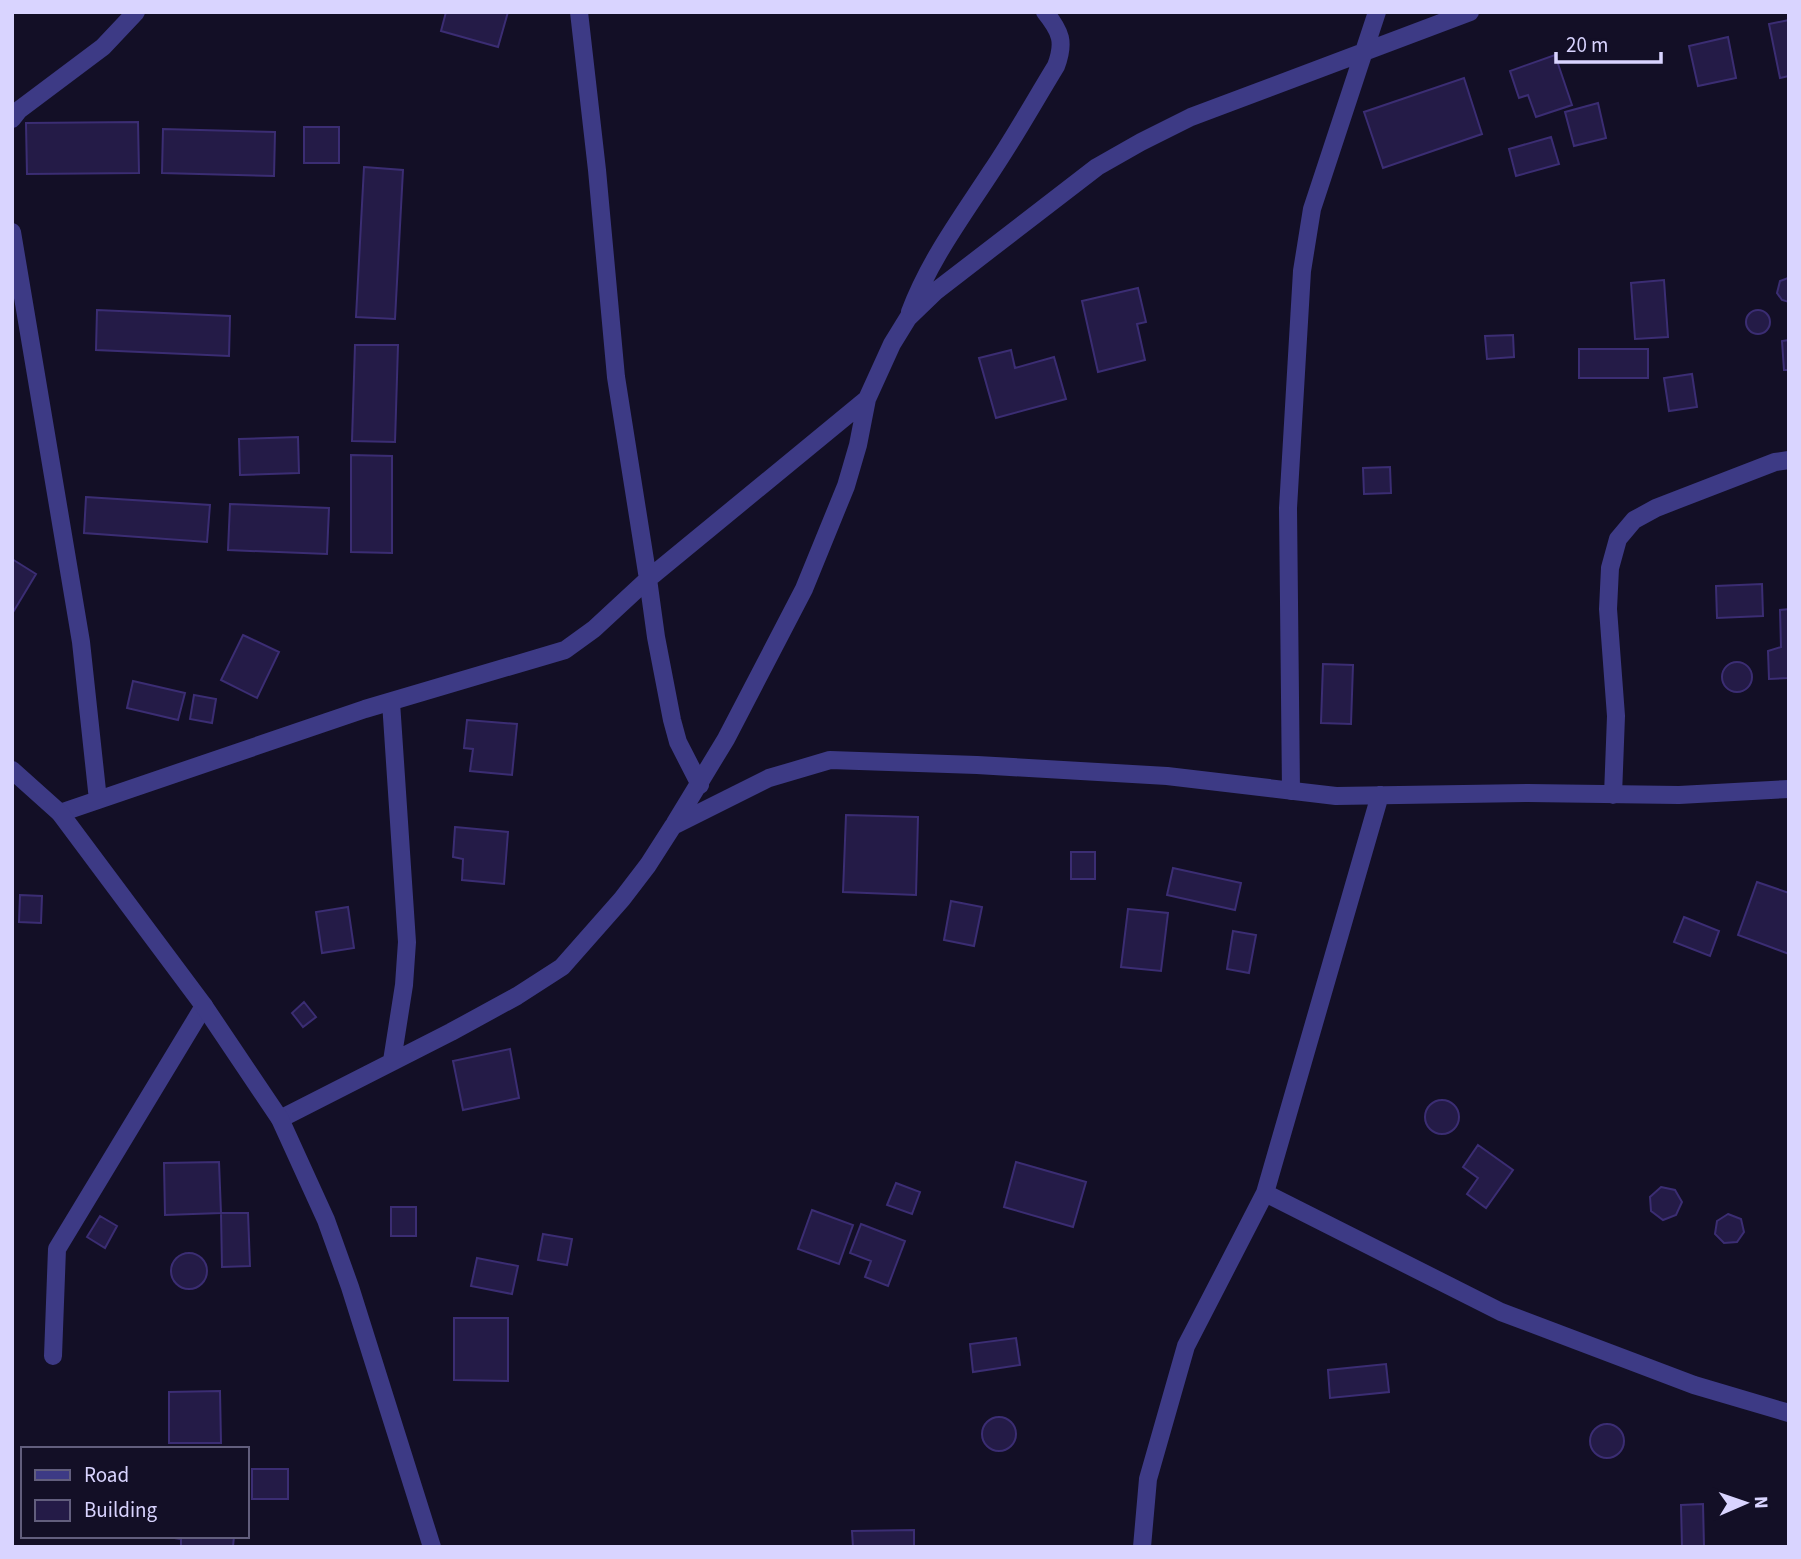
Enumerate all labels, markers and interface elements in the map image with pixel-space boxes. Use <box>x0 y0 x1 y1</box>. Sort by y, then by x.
scale bar <box>1556 21 1661 65</box>
text: 20 m <box>1566 30 1608 60</box>
legend <box>21 1447 248 1538</box>
text: Road <box>84 1460 129 1490</box>
north arrow <box>1710 1468 1780 1538</box>
text: Building <box>84 1495 158 1525</box>
text: N <box>1747 1496 1774 1509</box>

